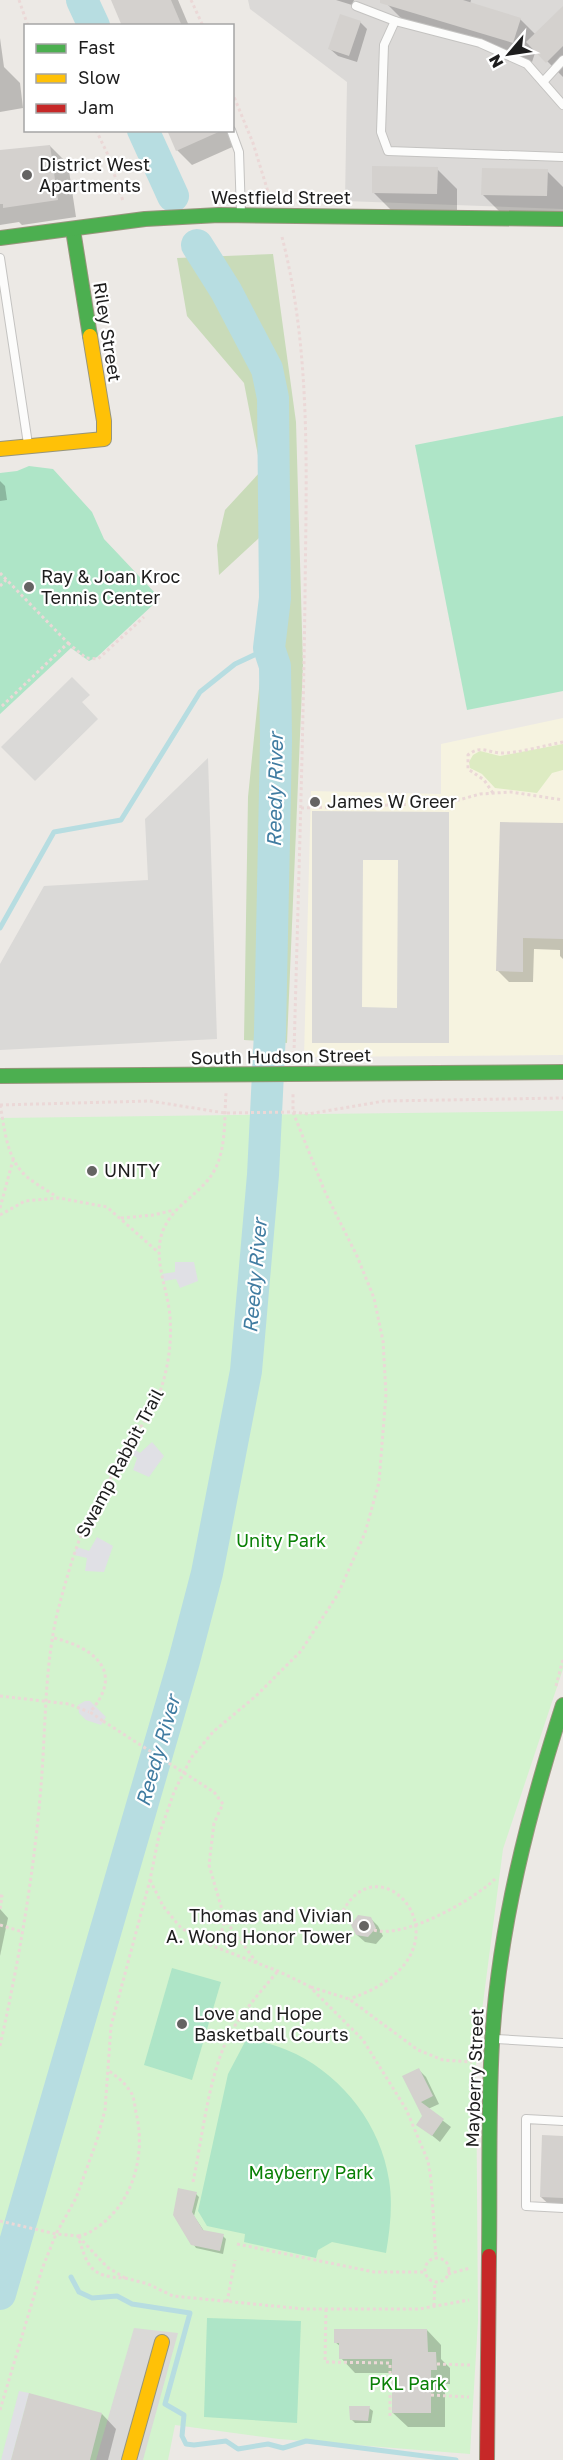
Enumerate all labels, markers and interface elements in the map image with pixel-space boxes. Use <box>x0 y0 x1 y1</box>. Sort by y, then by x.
legend <box>24 24 234 132</box>
north arrow <box>479 24 539 84</box>
text: Fast <box>78 36 115 58</box>
text: N <box>484 51 508 71</box>
text: Slow <box>78 66 121 88</box>
text: Jam <box>78 96 114 118</box>
place label: District West Apartments <box>39 153 150 196</box>
marker: District West Apartments <box>20 168 34 182</box>
street label: Westfield Street <box>211 186 351 208</box>
street label: Riley Street <box>89 280 127 383</box>
place label: Ray & Joan Kroc Tennis Center <box>41 565 181 608</box>
marker: Ray & Joan Kroc Tennis Center <box>22 580 36 594</box>
water label: Reedy River <box>261 729 288 847</box>
place label: James W Greer <box>327 790 457 812</box>
marker: James W Greer <box>308 795 322 809</box>
street label: South Hudson Street <box>190 1043 372 1069</box>
place label: UNITY <box>104 1159 160 1181</box>
marker: UNITY <box>85 1164 99 1178</box>
water label: Reedy River <box>237 1215 272 1334</box>
street label: Swamp Rabbit Trail <box>71 1384 168 1541</box>
park label: Unity Park <box>236 1529 326 1551</box>
water label: Reedy River <box>130 1689 186 1809</box>
place label: Thomas and Vivian A. Wong Honor Tower <box>166 1904 352 1947</box>
marker: Thomas and Vivian A. Wong Honor Tower <box>357 1919 371 1933</box>
place label: Love and Hope Basketball Courts <box>194 2002 349 2045</box>
street label: Mayberry Street <box>461 2008 487 2148</box>
marker: Love and Hope Basketball Courts <box>175 2017 189 2031</box>
park label: Mayberry Park <box>248 2161 374 2183</box>
park label: PKL Park <box>369 2372 447 2394</box>

